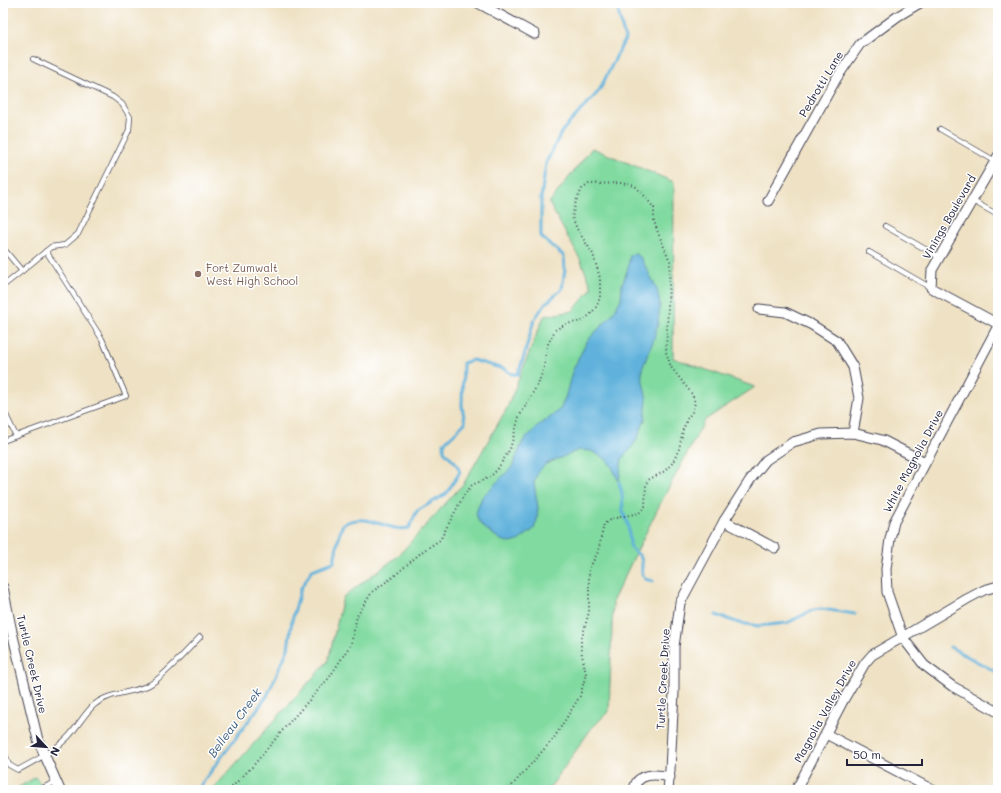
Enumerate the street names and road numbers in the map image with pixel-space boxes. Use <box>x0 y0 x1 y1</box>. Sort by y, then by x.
street label: Pedrotti Lane <box>795 48 846 120</box>
street label: Vinings Boulevard <box>918 172 979 262</box>
street label: White Magnolia Drive <box>879 406 946 515</box>
street label: Turtle Creek Drive <box>14 613 51 715</box>
street label: Turtle Creek Drive <box>652 628 673 730</box>
street label: Magnolia Valley Drive <box>790 656 859 765</box>

